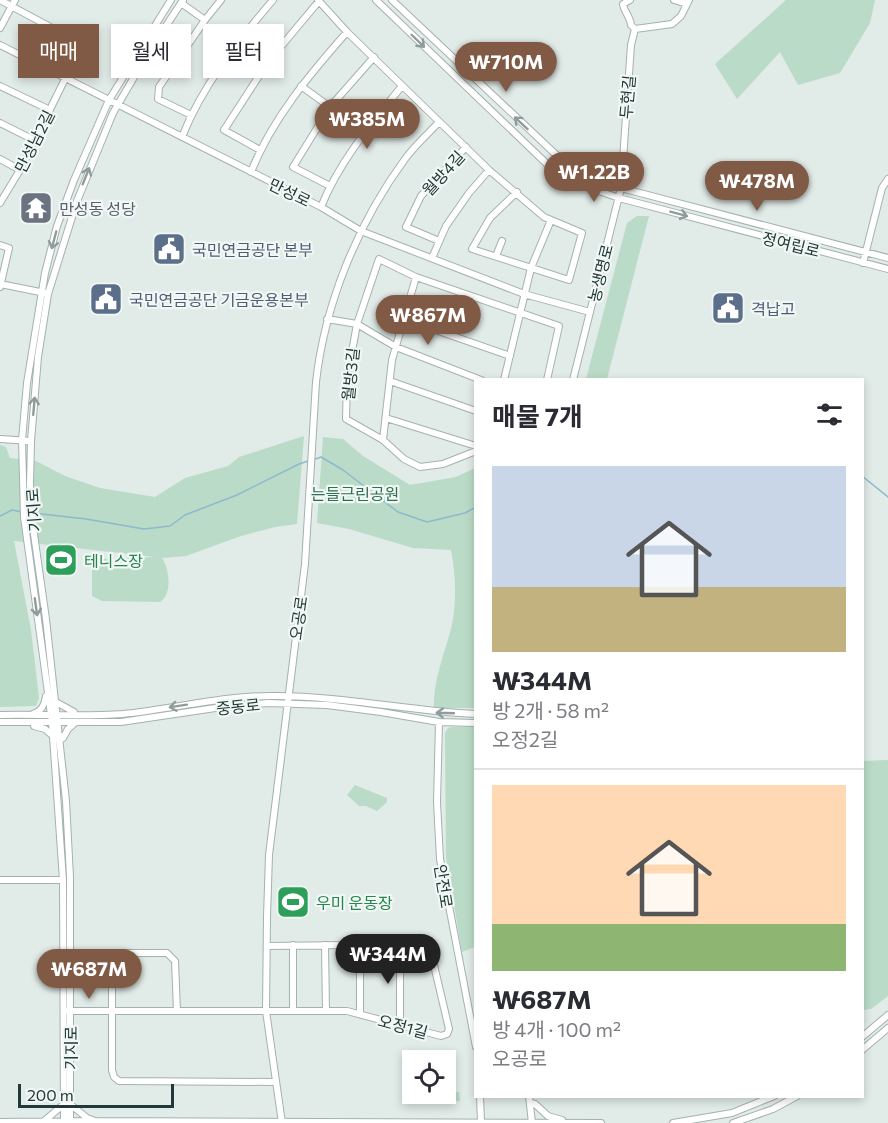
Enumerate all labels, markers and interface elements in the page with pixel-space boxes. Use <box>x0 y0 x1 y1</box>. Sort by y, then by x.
chip: 매매 <box>18 24 99 78</box>
chip: 월세 <box>111 24 191 78</box>
chip: 필터 <box>203 24 284 78</box>
one-way arrow <box>410 33 425 48</box>
pin: ₩710M <box>464 42 548 93</box>
text: ₩710M <box>469 49 543 73</box>
street label: 두현길 <box>616 74 638 120</box>
pin: ₩385M <box>325 99 409 150</box>
street label: 만성남2길 <box>10 106 58 176</box>
text: ₩385M <box>329 106 405 130</box>
one-way arrow <box>513 116 528 130</box>
street label: 월방4길 <box>418 147 468 199</box>
pin: ₩1.22B <box>545 152 643 203</box>
text: ₩1.22B <box>558 159 630 183</box>
pin: ₩478M <box>715 161 799 212</box>
one-way arrow <box>82 168 93 186</box>
text: ₩478M <box>719 168 795 192</box>
street label: 만성로 <box>266 174 314 210</box>
temple icon: 만성동 성당 <box>18 190 54 226</box>
place label: 만성동 성당 <box>59 199 136 218</box>
one-way arrow <box>669 209 688 220</box>
street label: 정여립로 <box>760 228 822 260</box>
one-way arrow <box>47 230 59 249</box>
public building icon: 국민연금공단 본부 <box>151 231 187 267</box>
place label: 국민연금공단 본부 <box>192 240 313 259</box>
street label: 농생명로 <box>584 242 616 304</box>
public building icon: 국민연금공단 기금운용본부 <box>88 281 124 317</box>
place label: 국민연금공단 기금운용본부 <box>129 290 309 309</box>
public building icon: 격납고 <box>710 290 746 326</box>
pin: ₩867M <box>386 295 470 346</box>
place label: 격납고 <box>751 299 795 318</box>
text: ₩867M <box>390 302 466 326</box>
street label: 월방3길 <box>338 347 362 401</box>
one-way arrow <box>29 397 40 417</box>
icon: filters <box>813 398 846 431</box>
text: 매물 7개 <box>492 400 583 431</box>
park label: 는들근린공원 <box>311 484 399 503</box>
street label: 기지로 <box>22 487 44 533</box>
icon: home <box>615 505 723 613</box>
sports icon: 테니스장 <box>43 542 79 578</box>
place label: 테니스장 <box>84 551 143 570</box>
street label: 오공로 <box>286 595 311 641</box>
one-way arrow <box>30 597 41 617</box>
text: ₩344M <box>492 664 592 695</box>
street label: 중동로 <box>215 694 261 718</box>
text: 방 2개 · 58 m² <box>492 698 609 722</box>
one-way arrow <box>169 700 189 711</box>
one-way arrow <box>436 707 456 718</box>
text: 오정2길 <box>492 727 558 751</box>
icon: home <box>615 824 723 932</box>
street label: 안전로 <box>431 863 457 910</box>
sports icon: 우미 운동장 <box>275 884 311 920</box>
place label: 우미 운동장 <box>316 893 393 912</box>
pin: ₩344M <box>346 934 430 985</box>
text: ₩344M <box>349 941 427 965</box>
pin: ₩687M <box>47 949 131 1000</box>
text: ₩687M <box>51 956 127 980</box>
text: ₩687M <box>492 983 592 1014</box>
street label: 오정1길 <box>376 1010 430 1042</box>
text: 방 4개 · 100 m² <box>492 1017 621 1041</box>
street label: 기지로 <box>61 1026 80 1070</box>
text: 오공로 <box>492 1046 547 1070</box>
map controls <box>402 1050 456 1104</box>
button: locate <box>402 1050 456 1104</box>
scale bar <box>18 1081 174 1108</box>
text: 200 m <box>27 1085 74 1104</box>

